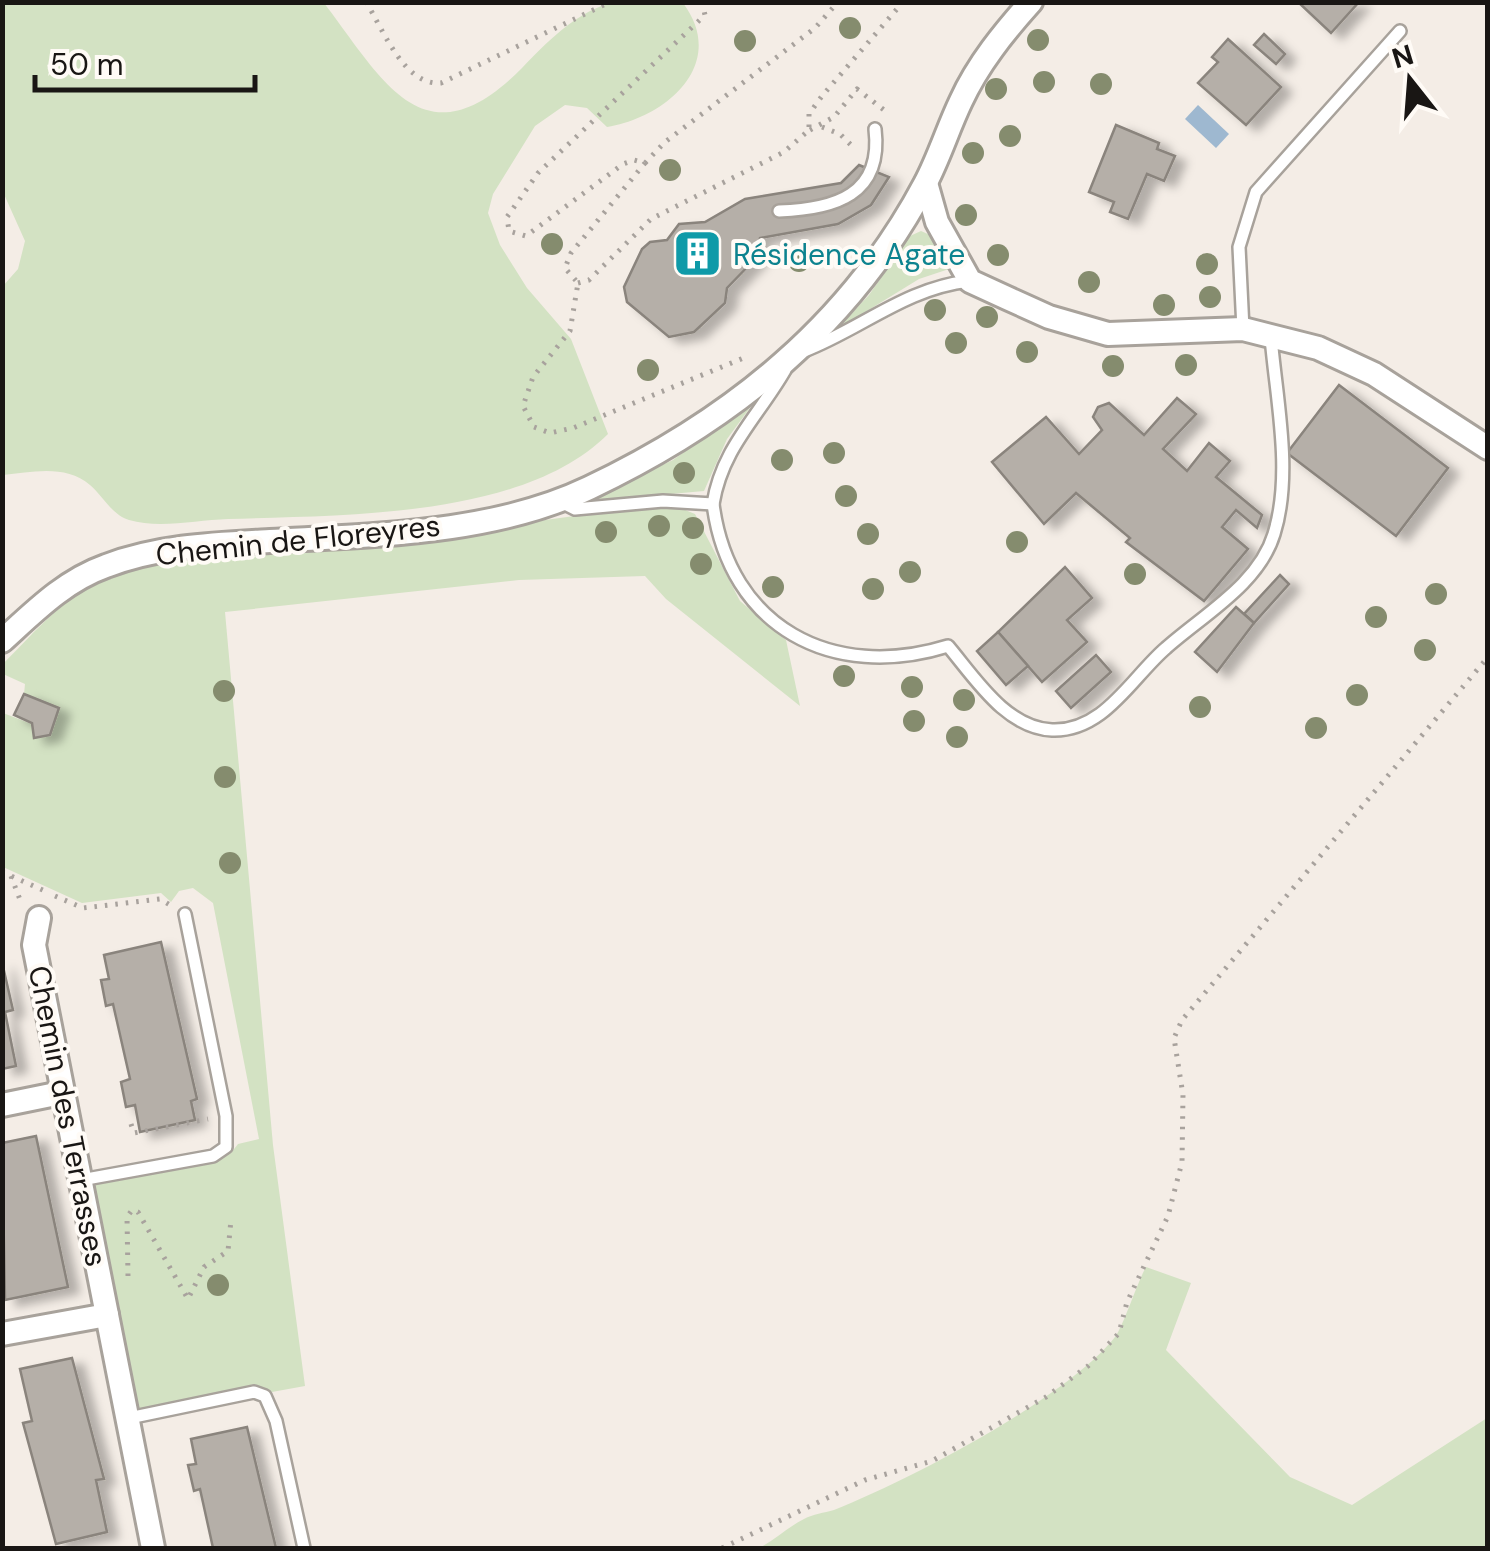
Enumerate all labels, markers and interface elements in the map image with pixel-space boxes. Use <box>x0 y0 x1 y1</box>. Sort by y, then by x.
scale bar <box>35 30 255 92</box>
north arrow <box>1360 30 1460 130</box>
text: N <box>1388 36 1418 77</box>
text: 50 m <box>50 45 124 84</box>
building icon: Résidence Agate <box>672 228 724 280</box>
place label: Résidence Agate <box>733 235 965 274</box>
street label: Chemin de Floreyres <box>154 506 442 574</box>
street label: Chemin des Terrasses <box>20 962 116 1270</box>

